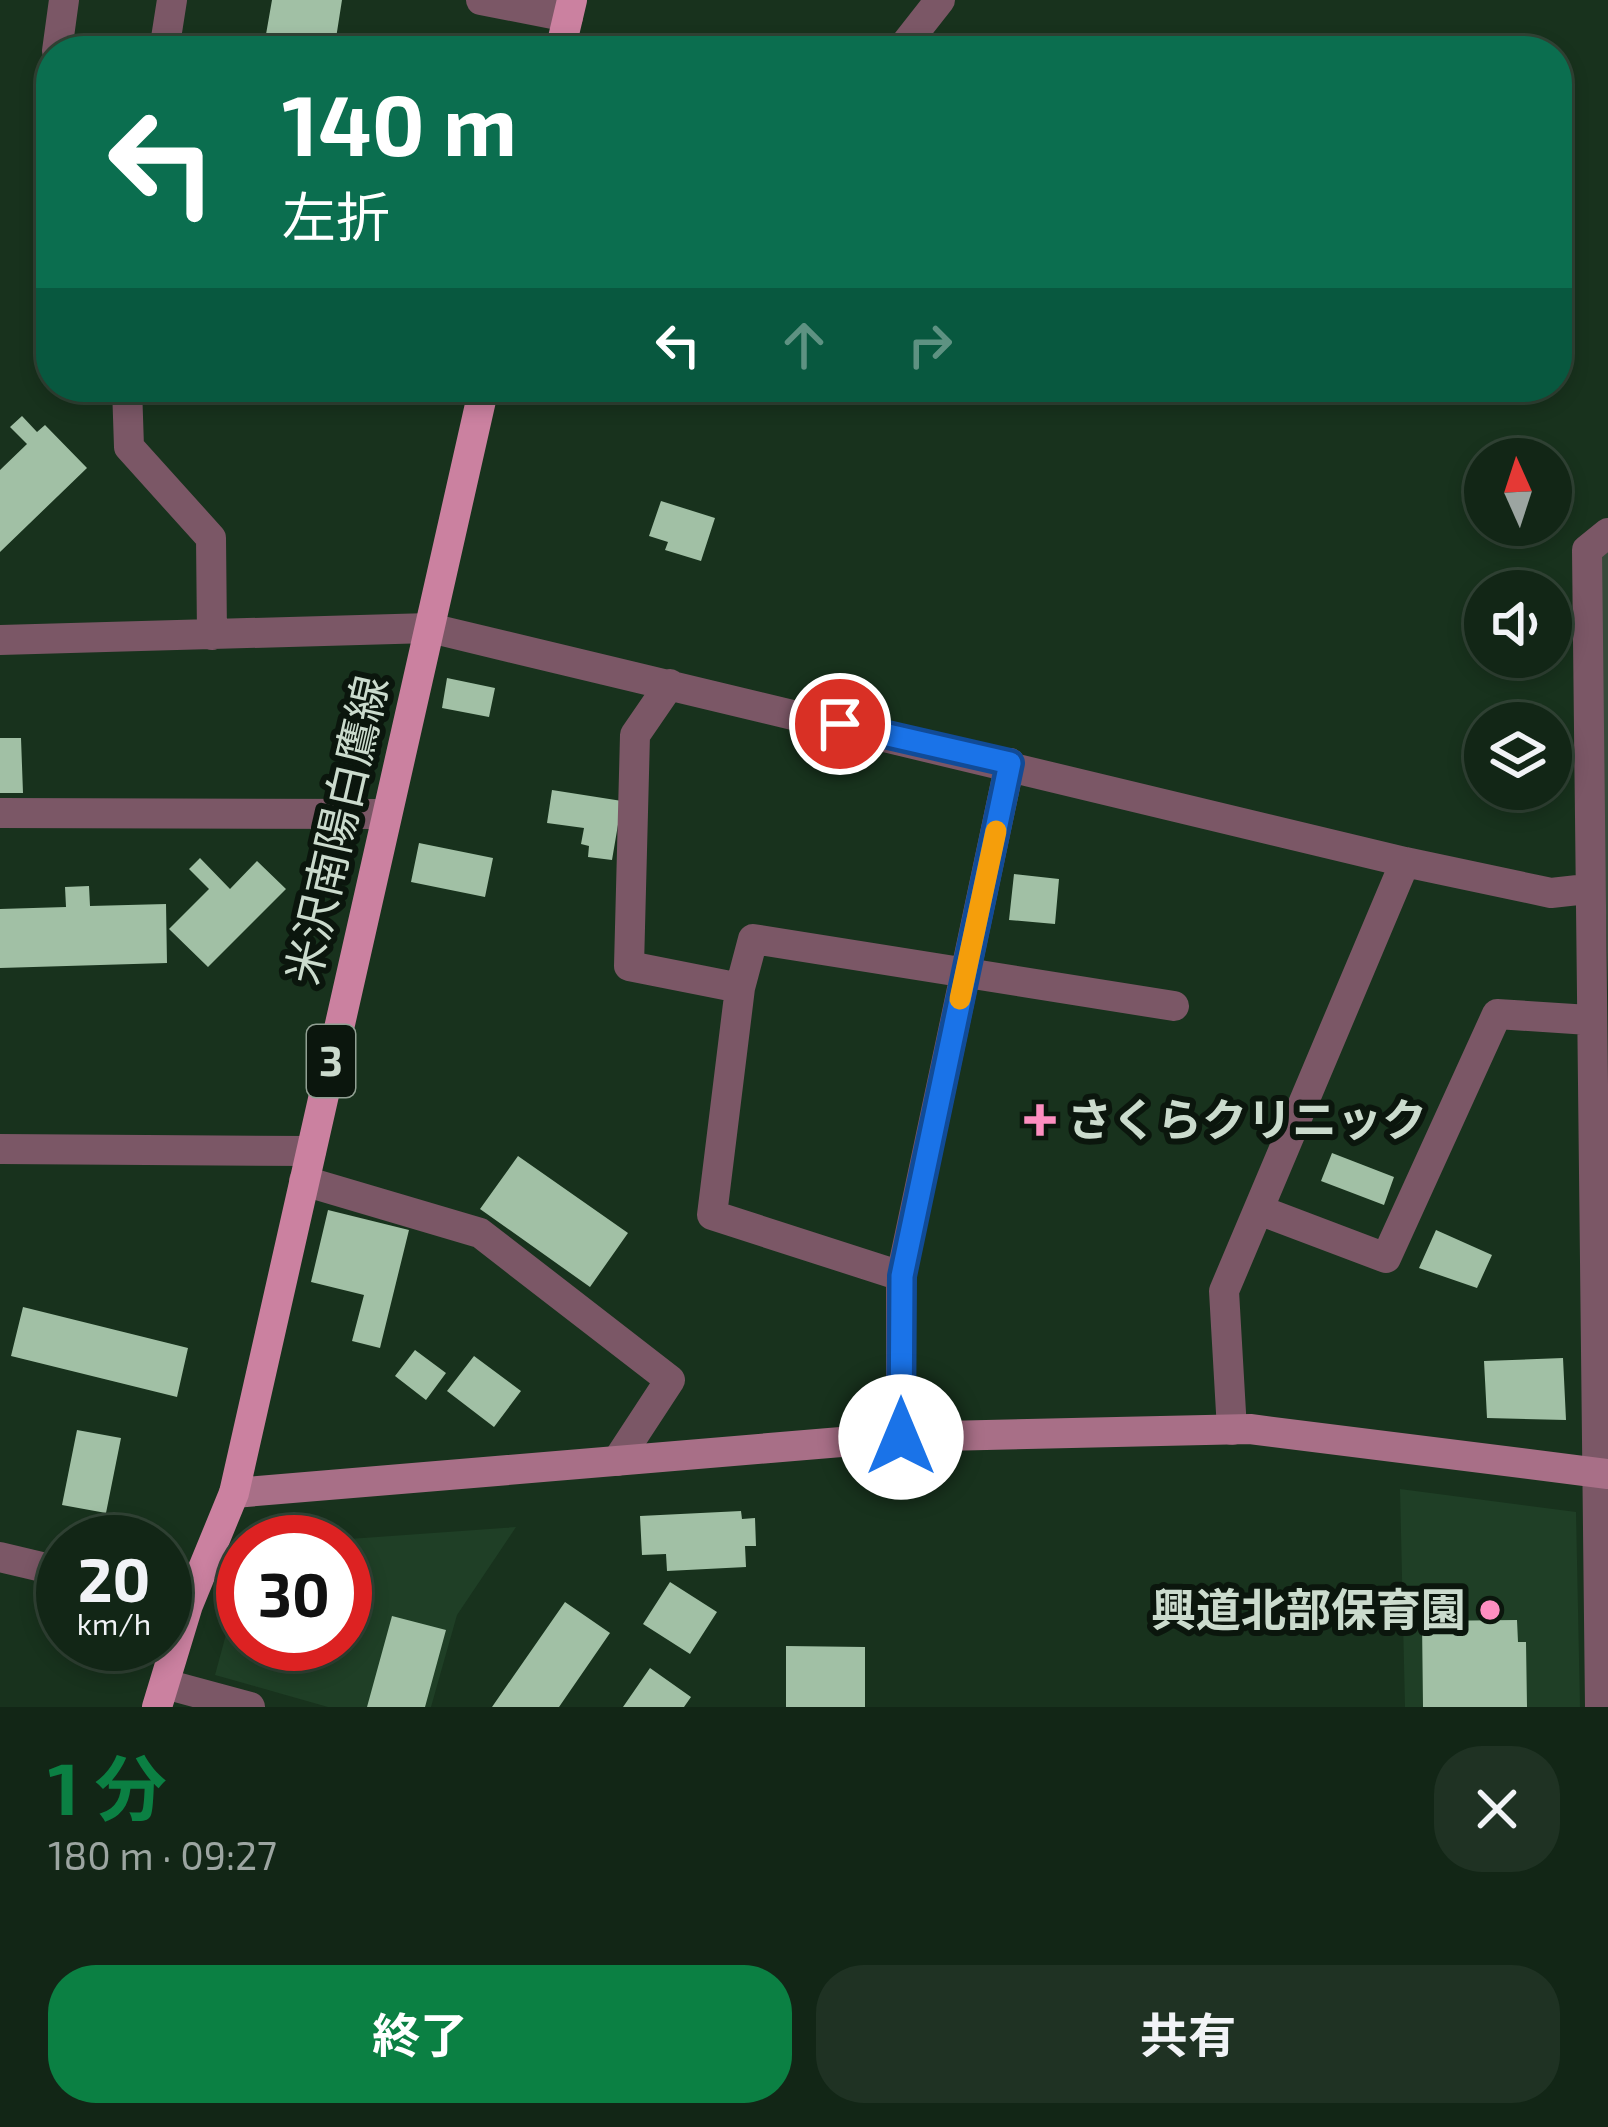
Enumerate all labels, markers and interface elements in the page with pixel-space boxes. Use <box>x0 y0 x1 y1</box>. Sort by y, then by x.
text: 140 m <box>282 72 517 173</box>
icon: left <box>84 84 240 240</box>
text: 左折 <box>282 183 390 248</box>
icon: left <box>645 312 711 378</box>
icon: ahead <box>771 312 837 378</box>
icon: right <box>897 312 963 378</box>
north arrow <box>1464 438 1572 546</box>
map controls <box>1464 438 1572 810</box>
button: sound <box>1464 570 1572 678</box>
street label: 米沢南陽白鷹線 <box>273 670 397 989</box>
pin <box>789 673 891 775</box>
icon: arrive <box>807 691 873 757</box>
button: layers <box>1464 702 1572 810</box>
road number: 3 <box>307 1025 355 1097</box>
place label: さくらクリニック <box>1067 1091 1427 1145</box>
marker: さくらクリニック <box>1024 1104 1056 1136</box>
position arrow <box>838 1374 964 1500</box>
speed limit sign: 30 <box>216 1515 372 1671</box>
text: 20 <box>78 1542 150 1614</box>
place label: 興道北部保育園 <box>1151 1581 1466 1635</box>
marker: 興道北部保育園 <box>1477 1597 1503 1623</box>
text: km/h <box>77 1605 151 1641</box>
text: 1 分 <box>48 1743 167 1829</box>
button: close <box>1434 1746 1560 1872</box>
text: 180 m · 09:27 <box>48 1831 277 1878</box>
button: 終了 <box>48 1965 792 2103</box>
button: 共有 <box>816 1965 1560 2103</box>

